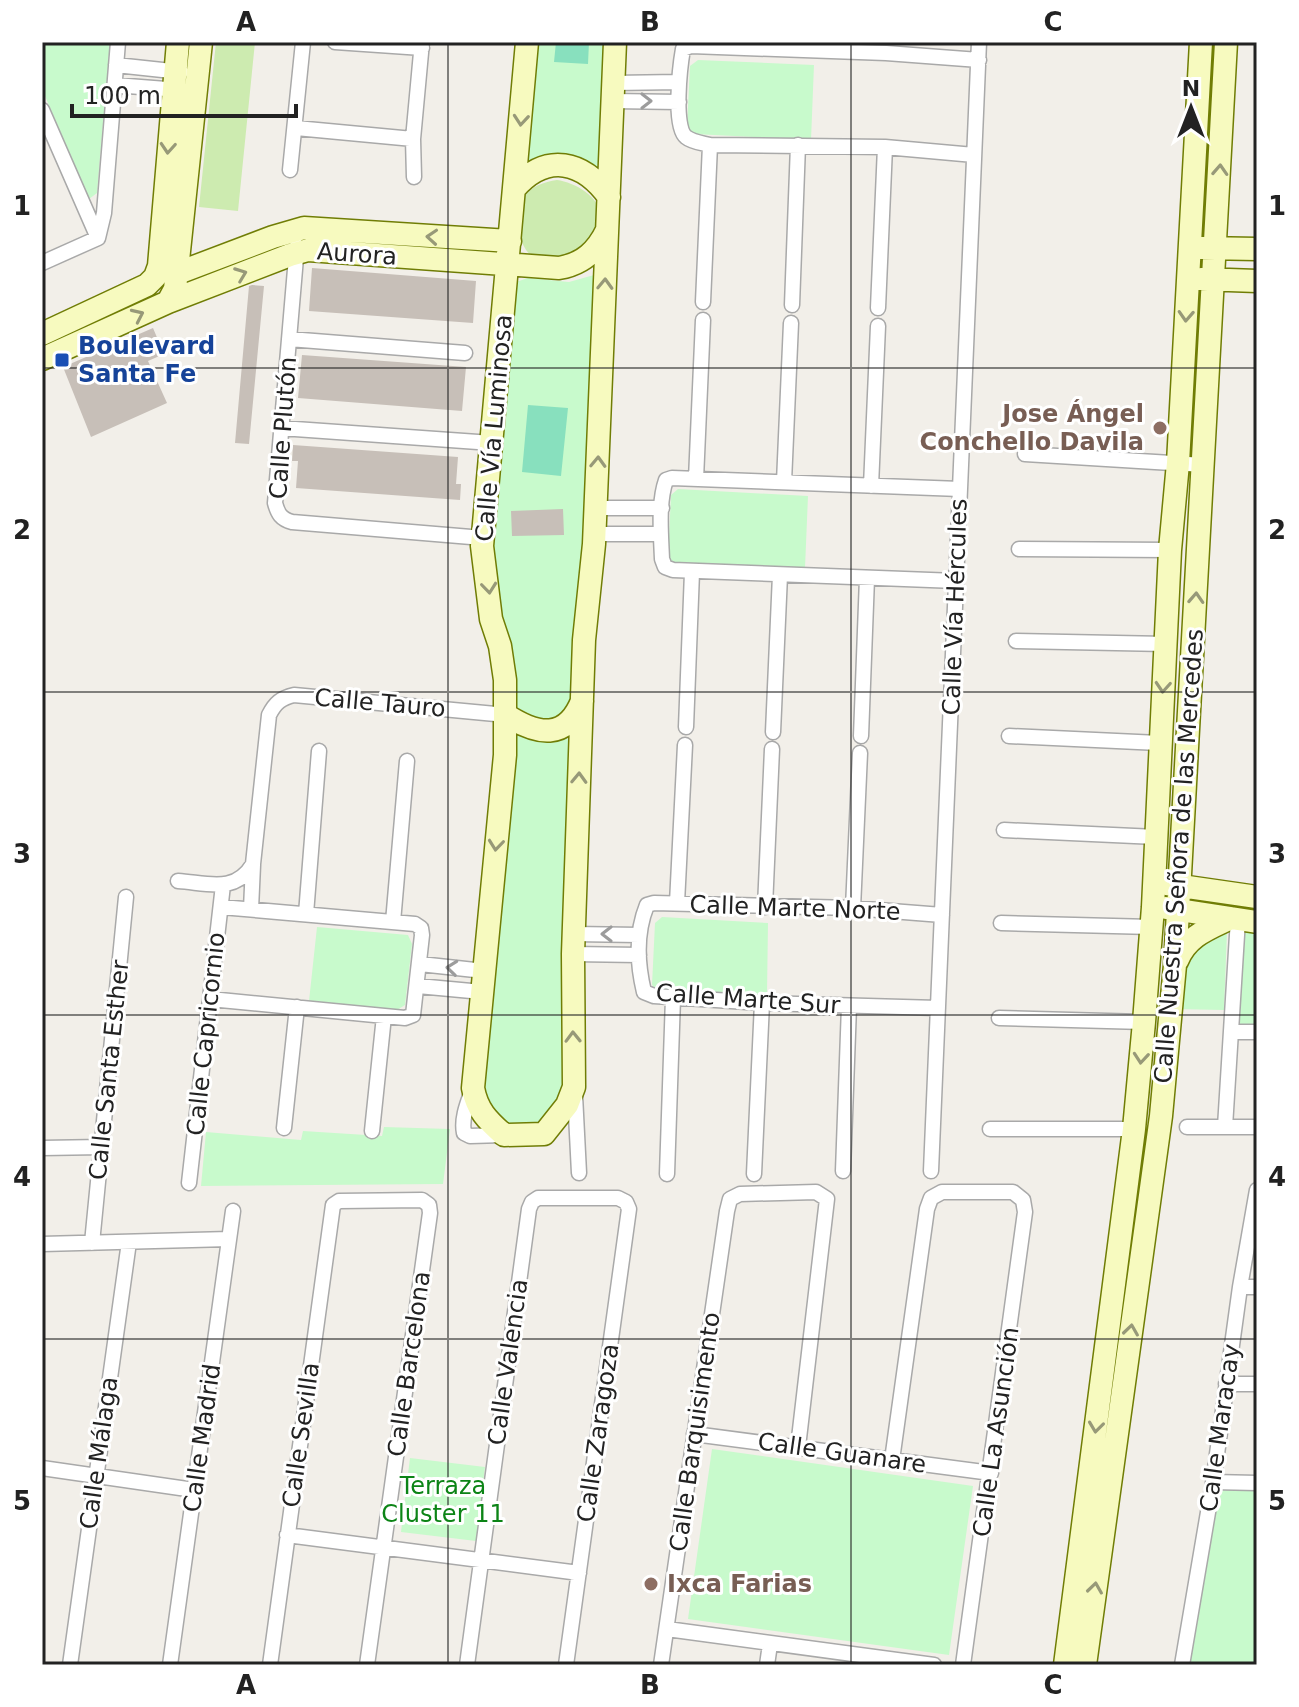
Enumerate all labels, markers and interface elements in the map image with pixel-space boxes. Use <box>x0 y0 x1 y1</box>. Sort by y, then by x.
text: A <box>236 7 256 37</box>
text: B <box>640 7 660 37</box>
text: C <box>1043 7 1063 37</box>
scale bar <box>72 68 296 118</box>
north arrow <box>1151 68 1231 148</box>
text: N <box>1182 76 1200 101</box>
text: 100 m <box>84 82 161 110</box>
one-way arrow <box>640 92 653 110</box>
one-way arrow <box>513 114 530 127</box>
one-way arrow <box>160 142 177 155</box>
one-way arrow <box>1211 163 1228 176</box>
text: 1 <box>13 191 31 221</box>
text: 1 <box>1268 191 1286 221</box>
one-way arrow <box>425 229 438 246</box>
street label: Aurora <box>316 237 398 271</box>
one-way arrow <box>233 267 247 284</box>
one-way arrow <box>597 277 614 289</box>
one-way arrow <box>130 309 145 325</box>
one-way arrow <box>1178 310 1195 323</box>
street label: Calle Vía Luminosa <box>470 313 518 543</box>
place label: Boulevard Santa Fe <box>78 332 215 388</box>
marker: Boulevard Santa Fe <box>53 351 71 369</box>
street label: Calle Plutón <box>264 356 302 500</box>
place label: Jose Ángel Conchello Davila <box>920 399 1144 456</box>
marker: Jose Ángel Conchello Davila <box>1151 419 1169 437</box>
one-way arrow <box>589 455 606 468</box>
street label: Calle Vía Hércules <box>937 498 973 716</box>
text: 2 <box>13 515 31 545</box>
text: 2 <box>1268 515 1286 545</box>
one-way arrow <box>480 582 497 595</box>
one-way arrow <box>1187 591 1204 604</box>
street label: Calle Nuestra Señora de las Mercedes <box>1149 628 1209 1084</box>
one-way arrow <box>1155 681 1172 694</box>
street label: Calle Tauro <box>313 683 447 723</box>
one-way arrow <box>571 771 588 784</box>
text: 3 <box>13 839 31 869</box>
one-way arrow <box>488 839 505 852</box>
text: 3 <box>1268 839 1286 869</box>
street label: Calle Marte Norte <box>689 890 901 926</box>
one-way arrow <box>600 926 613 943</box>
street label: Calle Capricornio <box>181 931 231 1137</box>
street label: Calle Santa Esther <box>84 959 134 1181</box>
one-way arrow <box>445 959 458 976</box>
street label: Calle Marte Sur <box>655 979 841 1019</box>
one-way arrow <box>565 1030 582 1043</box>
one-way arrow <box>1132 1052 1149 1065</box>
text: 4 <box>13 1162 31 1192</box>
text: 4 <box>1268 1162 1286 1192</box>
street label: Calle Barcelona <box>382 1269 436 1459</box>
street label: Calle Valencia <box>482 1277 534 1447</box>
street label: Calle Barquisimento <box>664 1310 726 1554</box>
one-way arrow <box>1122 1323 1139 1337</box>
street label: Calle La Asunción <box>967 1325 1025 1539</box>
street label: Calle Zaragoza <box>572 1342 624 1524</box>
street label: Calle Maracay <box>1194 1342 1246 1514</box>
street label: Calle Sevilla <box>277 1361 325 1509</box>
street label: Calle Madrid <box>178 1362 226 1514</box>
street label: Calle Málaga <box>74 1375 124 1531</box>
one-way arrow <box>1088 1420 1105 1434</box>
street label: Calle Guanare <box>756 1427 928 1479</box>
park label: Terraza Cluster 11 <box>381 1472 505 1528</box>
text: 5 <box>13 1486 31 1516</box>
text: 5 <box>1268 1486 1286 1516</box>
place label: Ixca Farias <box>667 1570 812 1598</box>
marker: Ixca Farias <box>642 1575 660 1593</box>
one-way arrow <box>1086 1581 1103 1595</box>
text: A <box>236 1670 256 1700</box>
text: B <box>640 1670 660 1700</box>
text: C <box>1043 1670 1063 1700</box>

